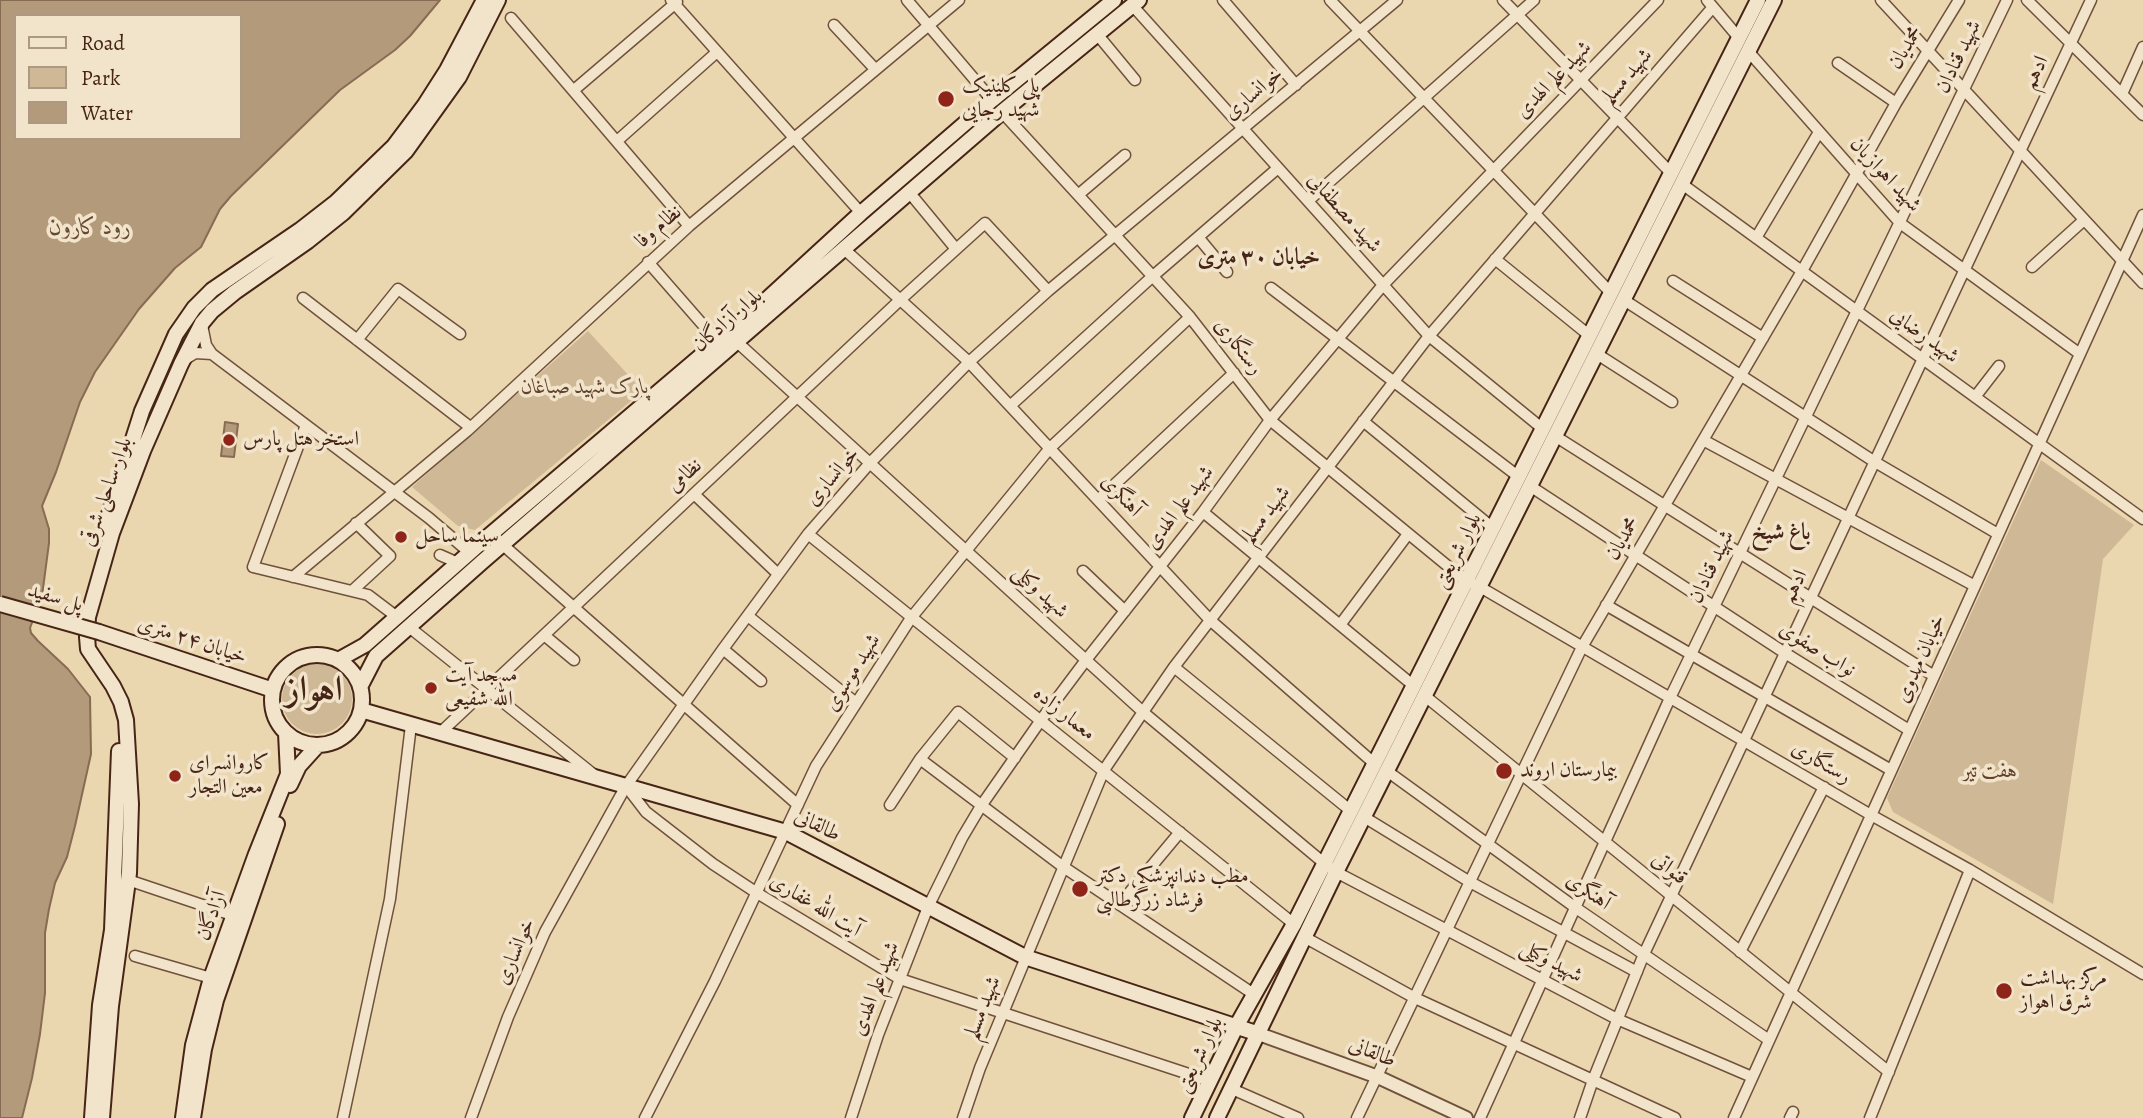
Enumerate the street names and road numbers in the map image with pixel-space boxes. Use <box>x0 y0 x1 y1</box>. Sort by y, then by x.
street label: شهید قنادان <box>1931 16 1987 98</box>
street label: محمدیان <box>1883 22 1929 74</box>
street label: شهید علم الهدی <box>1511 36 1597 124</box>
street label: شهید مسلم <box>1596 44 1658 110</box>
street label: ادهم <box>2017 52 2055 94</box>
street label: خوانساری <box>1219 62 1289 126</box>
street label: شهید اهوازیان <box>1844 132 1926 218</box>
street label: شهید مصطفایی <box>1301 168 1387 258</box>
street label: نظام وفا <box>631 200 687 254</box>
street label: بلوار آزادگان <box>688 284 768 358</box>
street label: شهید رضایی <box>1885 302 1963 370</box>
street label: رستگاری <box>1208 314 1268 380</box>
street label: بلوار ساحلی شرقی <box>76 434 138 550</box>
street label: خوانساری <box>801 442 865 512</box>
street label: نظامی <box>662 454 708 498</box>
street label: شهید علم الهدی <box>1140 461 1220 555</box>
street label: آهنگری <box>1095 469 1147 523</box>
street label: شهید مسلم <box>1236 481 1296 549</box>
street label: بلوار شریعتی <box>1428 509 1488 593</box>
street label: محمدیان <box>1601 513 1645 565</box>
street label: شهید قنادان <box>1684 526 1740 608</box>
street label: شهید وکیلی <box>1007 560 1073 624</box>
street label: ادهم <box>1776 566 1814 608</box>
street label: پل سفید <box>24 578 86 618</box>
street label: خیابان مهدوی <box>1890 611 1952 707</box>
street label: خیابان ۲۴ متری <box>134 612 250 670</box>
street label: نواب صفوی <box>1774 617 1860 683</box>
street label: شهید موسوی <box>819 630 887 716</box>
street label: معمار زاده <box>1028 681 1100 747</box>
street label: رستگاری <box>1787 736 1855 790</box>
street label: طالقانی <box>790 804 844 848</box>
street label: قنواتی <box>1646 847 1692 891</box>
street label: آهنگری <box>1561 868 1615 916</box>
street label: آیت الله غفاری <box>765 869 865 943</box>
street label: آزادگان <box>191 888 233 944</box>
street label: خوانساری <box>490 915 542 989</box>
street label: شهید وکیلی <box>1515 935 1587 989</box>
street label: شهید علم الهدی <box>847 938 905 1040</box>
street label: شهید مسلم <box>959 973 1007 1043</box>
street label: بلوار شریعتی <box>1171 1013 1229 1097</box>
street label: طالقانی <box>1345 1032 1399 1074</box>

